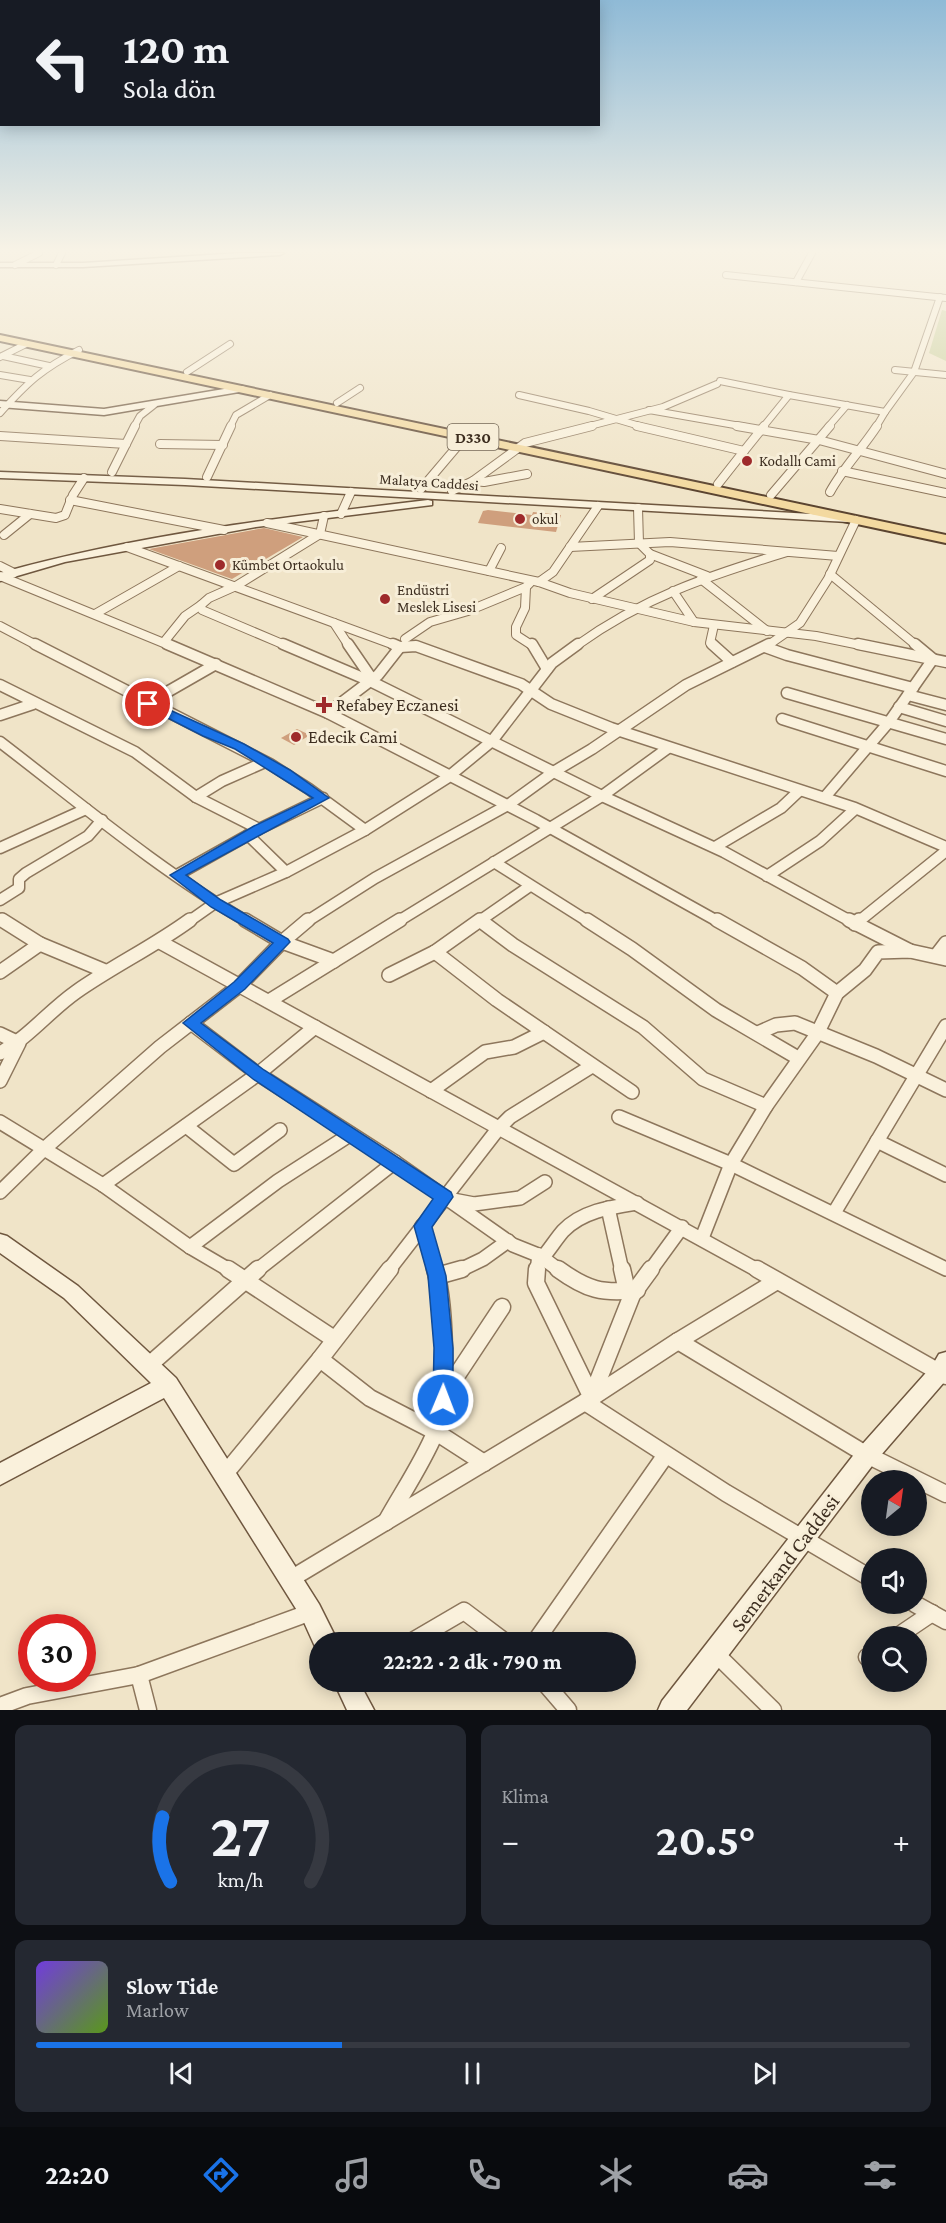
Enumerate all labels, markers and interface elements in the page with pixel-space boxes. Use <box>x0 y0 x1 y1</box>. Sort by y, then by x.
icon: left <box>24 24 102 102</box>
text: 120 m <box>123 25 229 72</box>
text: Sola dön <box>123 74 216 104</box>
road number: D330 <box>448 424 498 450</box>
place label: Kodallı Cami <box>759 453 836 469</box>
marker: Kodallı Cami <box>740 454 754 468</box>
street label: Malatya Caddesi <box>379 471 479 494</box>
place label: okul <box>532 511 558 527</box>
marker: okul <box>513 512 527 526</box>
place label: Kümbet Ortaokulu <box>232 557 344 573</box>
marker: Kümbet Ortaokulu <box>213 558 227 572</box>
place label: Endüstri Meslek Lisesi <box>397 582 476 615</box>
marker: Endüstri Meslek Lisesi <box>378 592 392 606</box>
pin <box>122 678 173 729</box>
icon: arrive <box>131 687 164 720</box>
place label: Refabey Eczanesi <box>336 695 459 715</box>
marker: Refabey Eczanesi <box>317 698 331 712</box>
place label: Edecik Cami <box>308 727 398 747</box>
marker: Edecik Cami <box>289 730 303 744</box>
position arrow <box>411 1368 475 1432</box>
north arrow <box>861 1470 927 1536</box>
map controls <box>861 1470 927 1692</box>
street label: Semerkand Caddesi <box>726 1489 845 1636</box>
button: sound <box>861 1548 927 1614</box>
speed limit sign: 30 <box>18 1614 96 1692</box>
button: search <box>861 1626 927 1692</box>
text: 22:22 · 2 dk · 790 m <box>383 1649 562 1674</box>
text: Klima <box>502 1785 549 1807</box>
text: 27 <box>210 1800 271 1869</box>
text: 20.5° <box>656 1815 756 1865</box>
text: − <box>502 1822 519 1859</box>
text: + <box>893 1822 910 1859</box>
text: km/h <box>217 1868 264 1892</box>
text: Slow Tide <box>126 1974 218 1999</box>
text: Marlow <box>126 1999 189 2021</box>
icon: previous <box>165 2057 198 2090</box>
icon: pause <box>456 2057 489 2090</box>
icon: next <box>748 2057 781 2090</box>
icon: directions <box>200 2154 242 2196</box>
icon: music <box>332 2154 374 2196</box>
icon: phone <box>463 2154 505 2196</box>
icon: climate <box>595 2154 637 2196</box>
icon: car <box>727 2154 769 2196</box>
icon: filters <box>859 2154 901 2196</box>
text: 22:20 <box>45 2160 110 2190</box>

